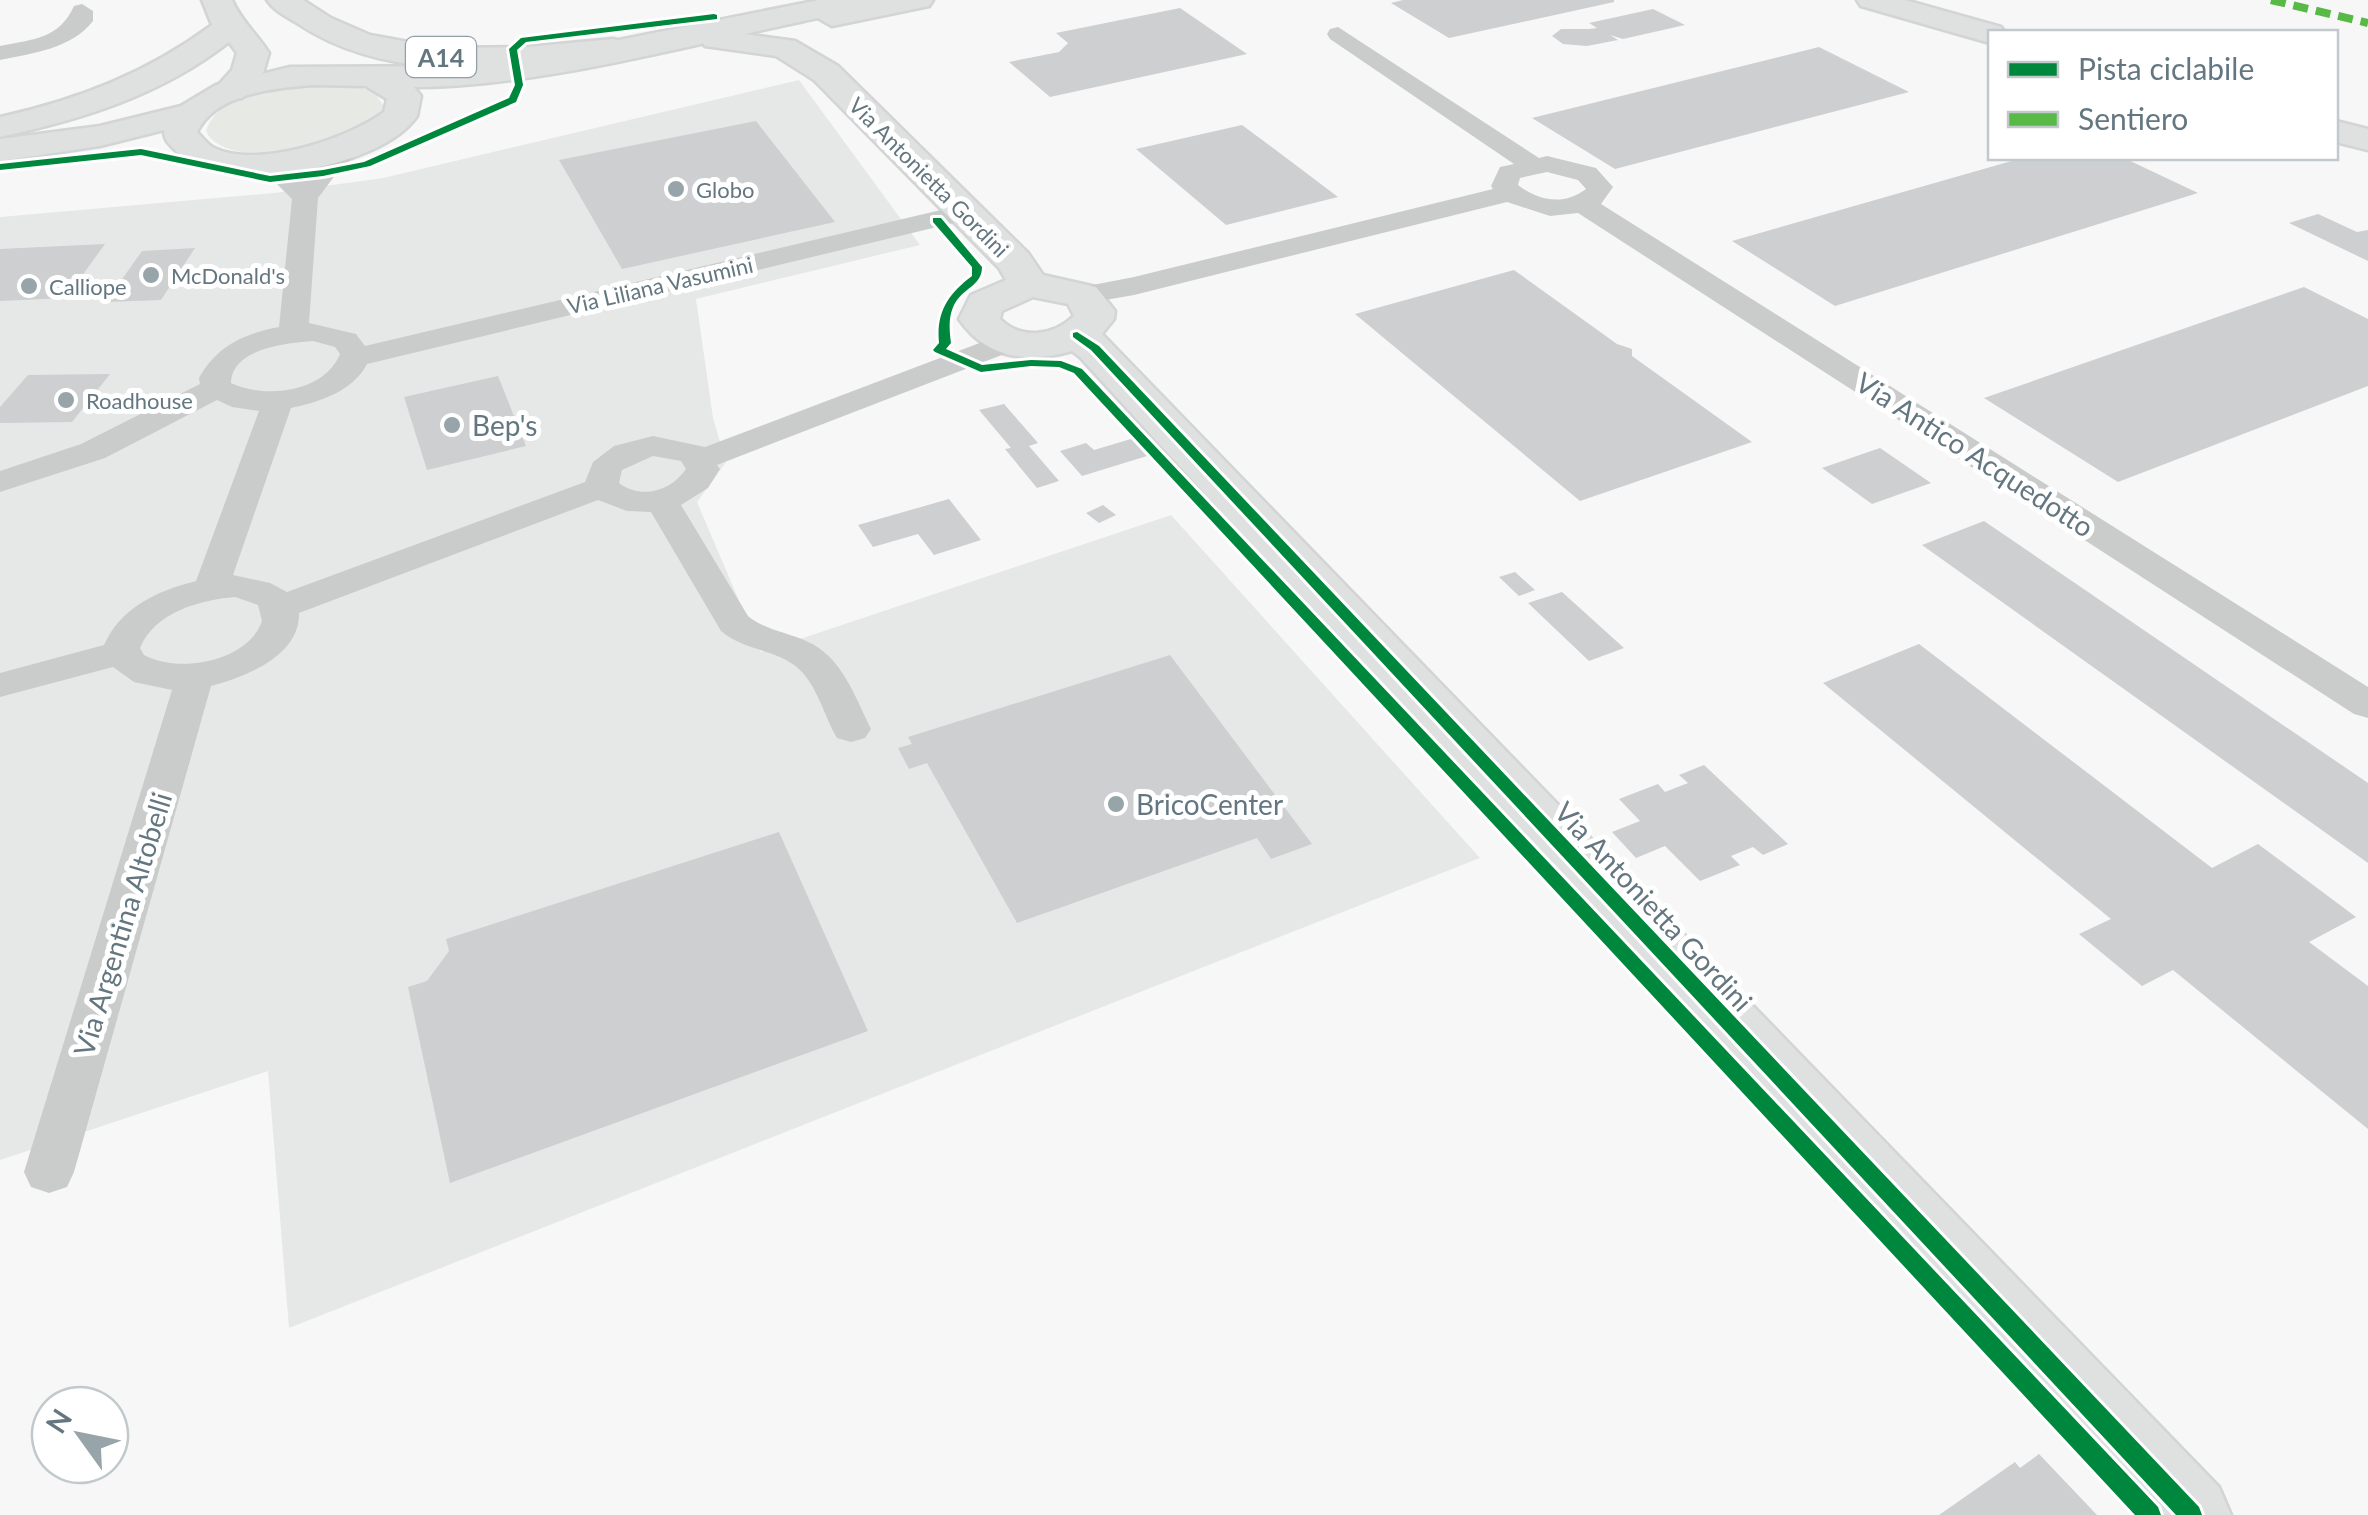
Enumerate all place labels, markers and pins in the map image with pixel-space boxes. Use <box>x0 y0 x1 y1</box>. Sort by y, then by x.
place label: Globo <box>696 176 754 203</box>
marker: Globo <box>665 178 687 200</box>
place label: McDonald's <box>171 262 285 289</box>
marker: McDonald's <box>140 264 162 286</box>
place label: Calliope <box>49 273 127 300</box>
marker: Calliope <box>18 275 40 297</box>
place label: Roadhouse <box>86 387 193 414</box>
marker: Roadhouse <box>55 389 77 411</box>
place label: Bep's <box>472 408 537 442</box>
marker: Bep's <box>441 414 463 436</box>
place label: BricoCenter <box>1136 787 1283 821</box>
marker: BricoCenter <box>1105 793 1127 815</box>

